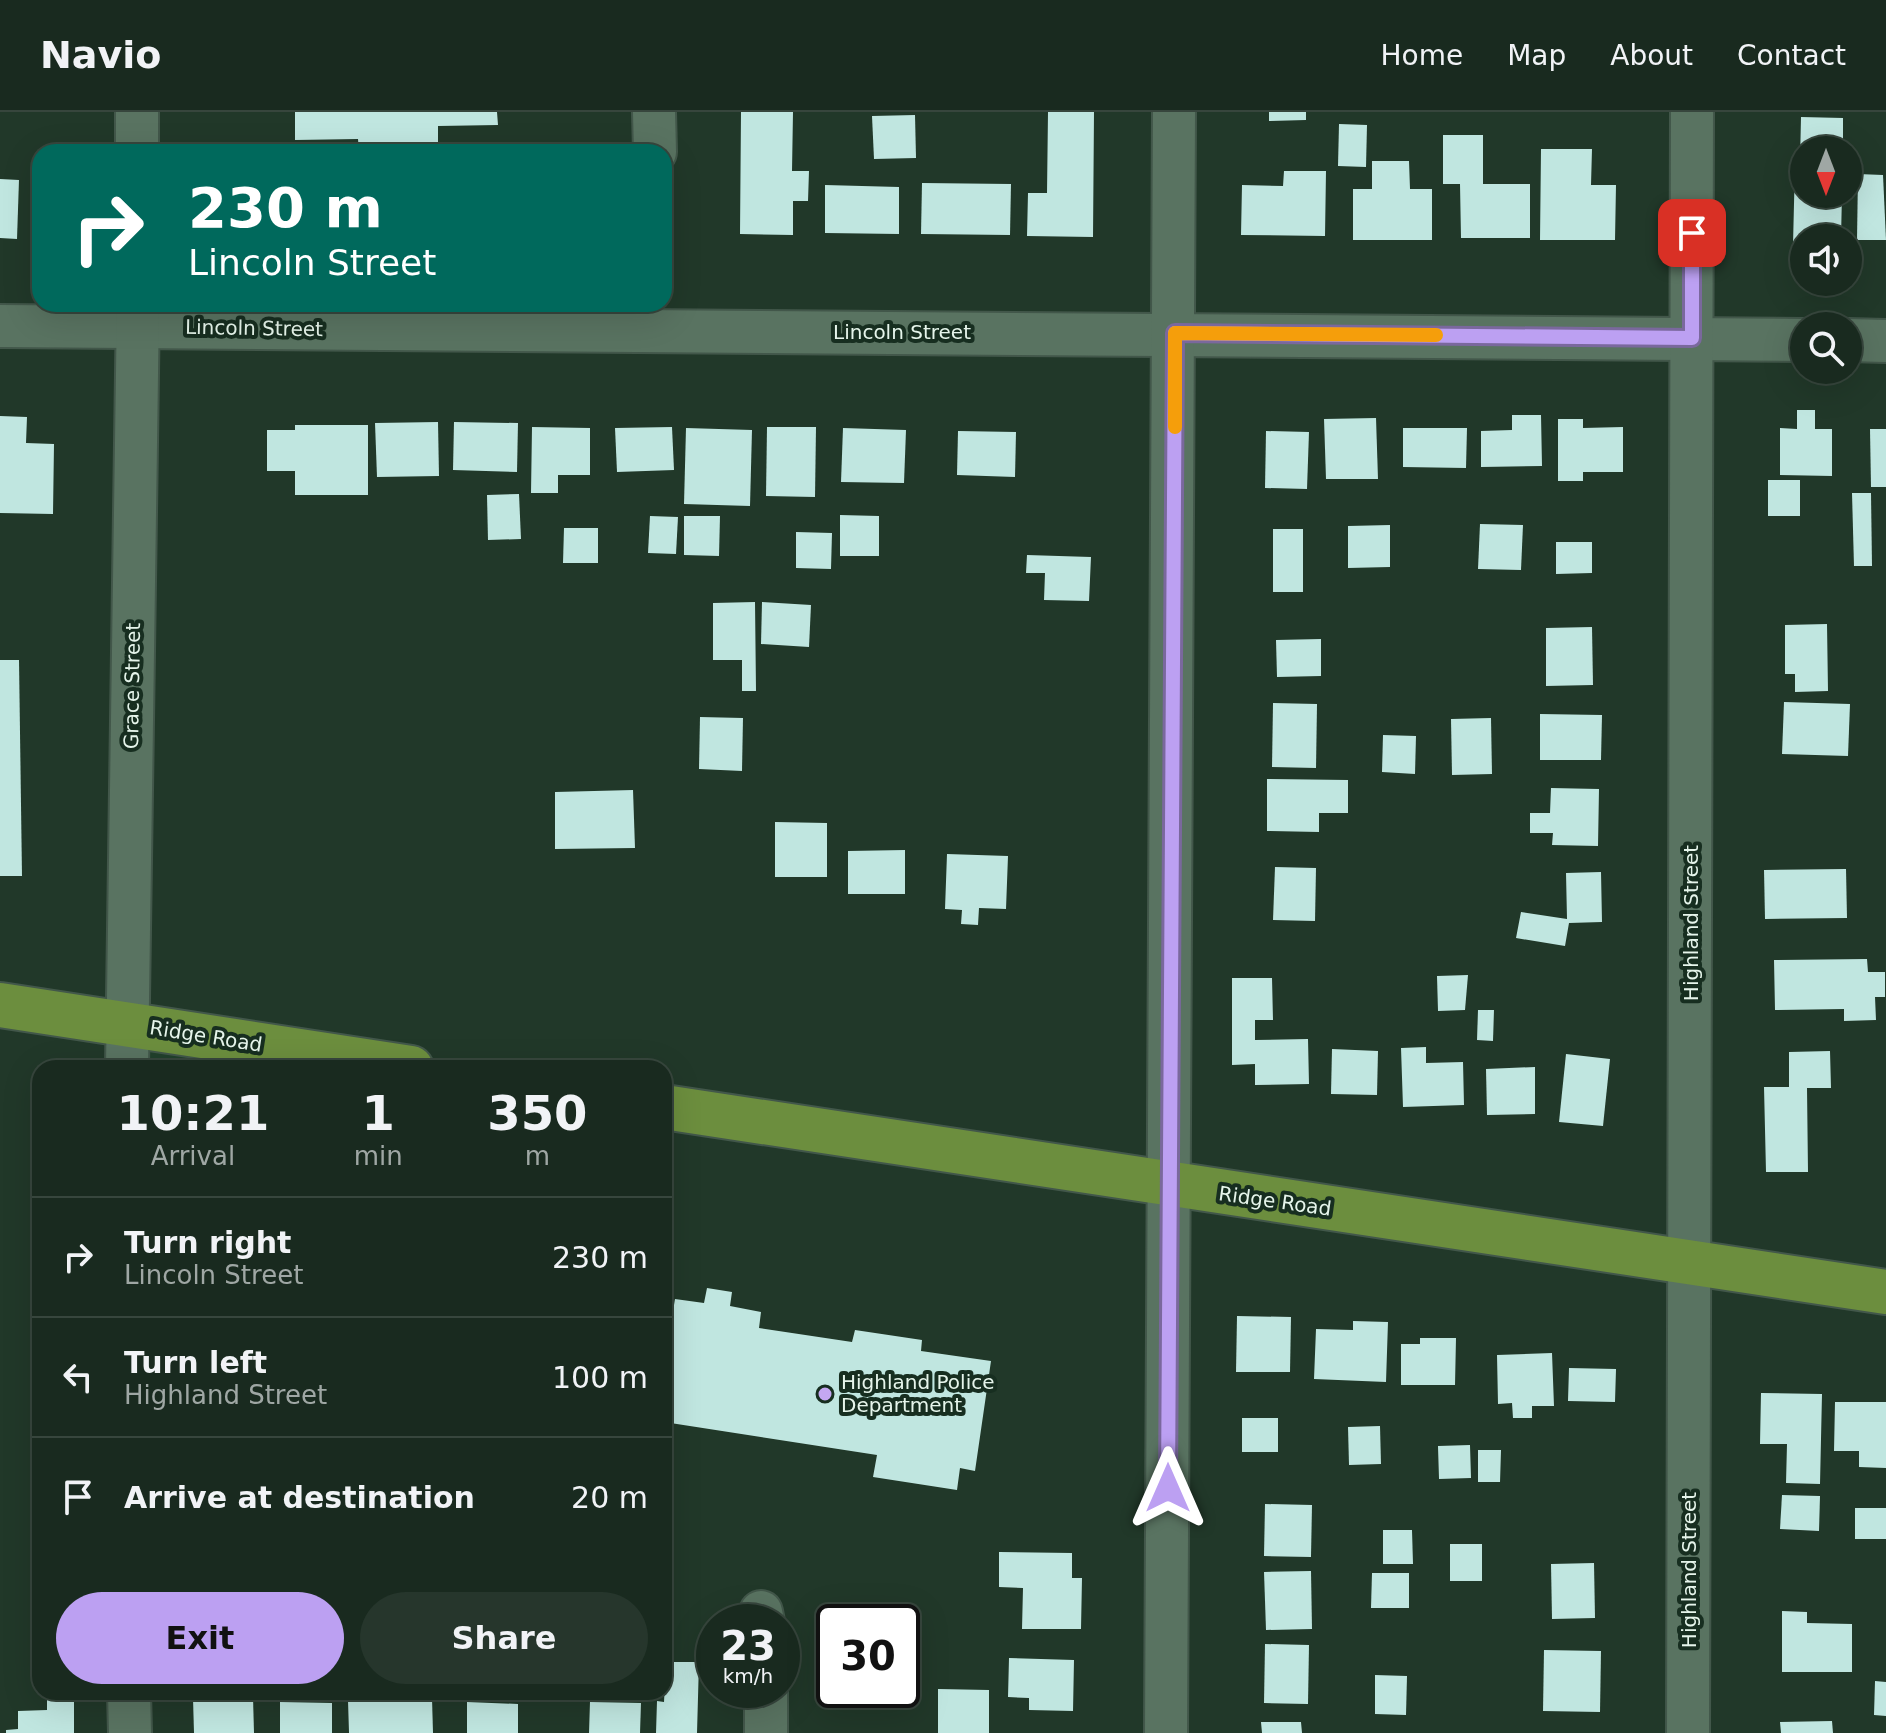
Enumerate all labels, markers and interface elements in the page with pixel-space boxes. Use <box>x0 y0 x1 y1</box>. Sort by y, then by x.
text: Navio <box>40 33 161 77</box>
text: Home <box>1380 39 1463 72</box>
text: Map <box>1507 39 1566 72</box>
text: About <box>1610 39 1693 72</box>
text: Contact <box>1737 39 1846 72</box>
north arrow <box>1790 136 1862 208</box>
map controls <box>1790 136 1862 384</box>
text: 230 m <box>188 175 383 240</box>
icon: right <box>56 176 160 280</box>
pin <box>1658 199 1726 267</box>
icon: arrive <box>1670 211 1714 255</box>
button: sound <box>1790 224 1862 296</box>
text: Lincoln Street <box>188 242 436 283</box>
button: search <box>1790 312 1862 384</box>
street label: Lincoln Street <box>185 315 323 341</box>
street label: Lincoln Street <box>833 320 971 344</box>
street label: Grace Street <box>119 622 145 749</box>
street label: Highland Street <box>1679 845 1703 1001</box>
street label: Ridge Road <box>148 1015 264 1057</box>
text: 10:21 <box>116 1085 269 1141</box>
text: 1 <box>362 1085 395 1141</box>
text: 350 <box>487 1085 587 1141</box>
text: Arrival <box>151 1141 235 1171</box>
text: min <box>354 1141 403 1171</box>
text: m <box>525 1141 550 1171</box>
street label: Ridge Road <box>1217 1181 1333 1221</box>
text: Turn right <box>124 1225 291 1260</box>
icon: right <box>56 1235 100 1279</box>
text: 230 m <box>552 1240 648 1275</box>
text: Lincoln Street <box>124 1260 303 1290</box>
text: Turn left <box>124 1345 267 1380</box>
icon: left <box>56 1355 100 1399</box>
text: 100 m <box>552 1360 648 1395</box>
place label: Highland Police Department <box>841 1370 995 1417</box>
text: Highland Street <box>124 1380 327 1410</box>
marker: Highland Police Department <box>816 1385 834 1403</box>
position arrow <box>1126 1446 1210 1530</box>
icon: arrive <box>56 1475 100 1519</box>
text: Arrive at destination <box>124 1480 475 1515</box>
text: 20 m <box>571 1480 648 1515</box>
street label: Highland Street <box>1677 1492 1701 1648</box>
button: Exit <box>56 1592 344 1684</box>
button: Share <box>360 1592 648 1684</box>
speed limit sign: 30 <box>816 1604 920 1708</box>
text: 23 <box>720 1623 776 1669</box>
text: km/h <box>723 1664 773 1688</box>

